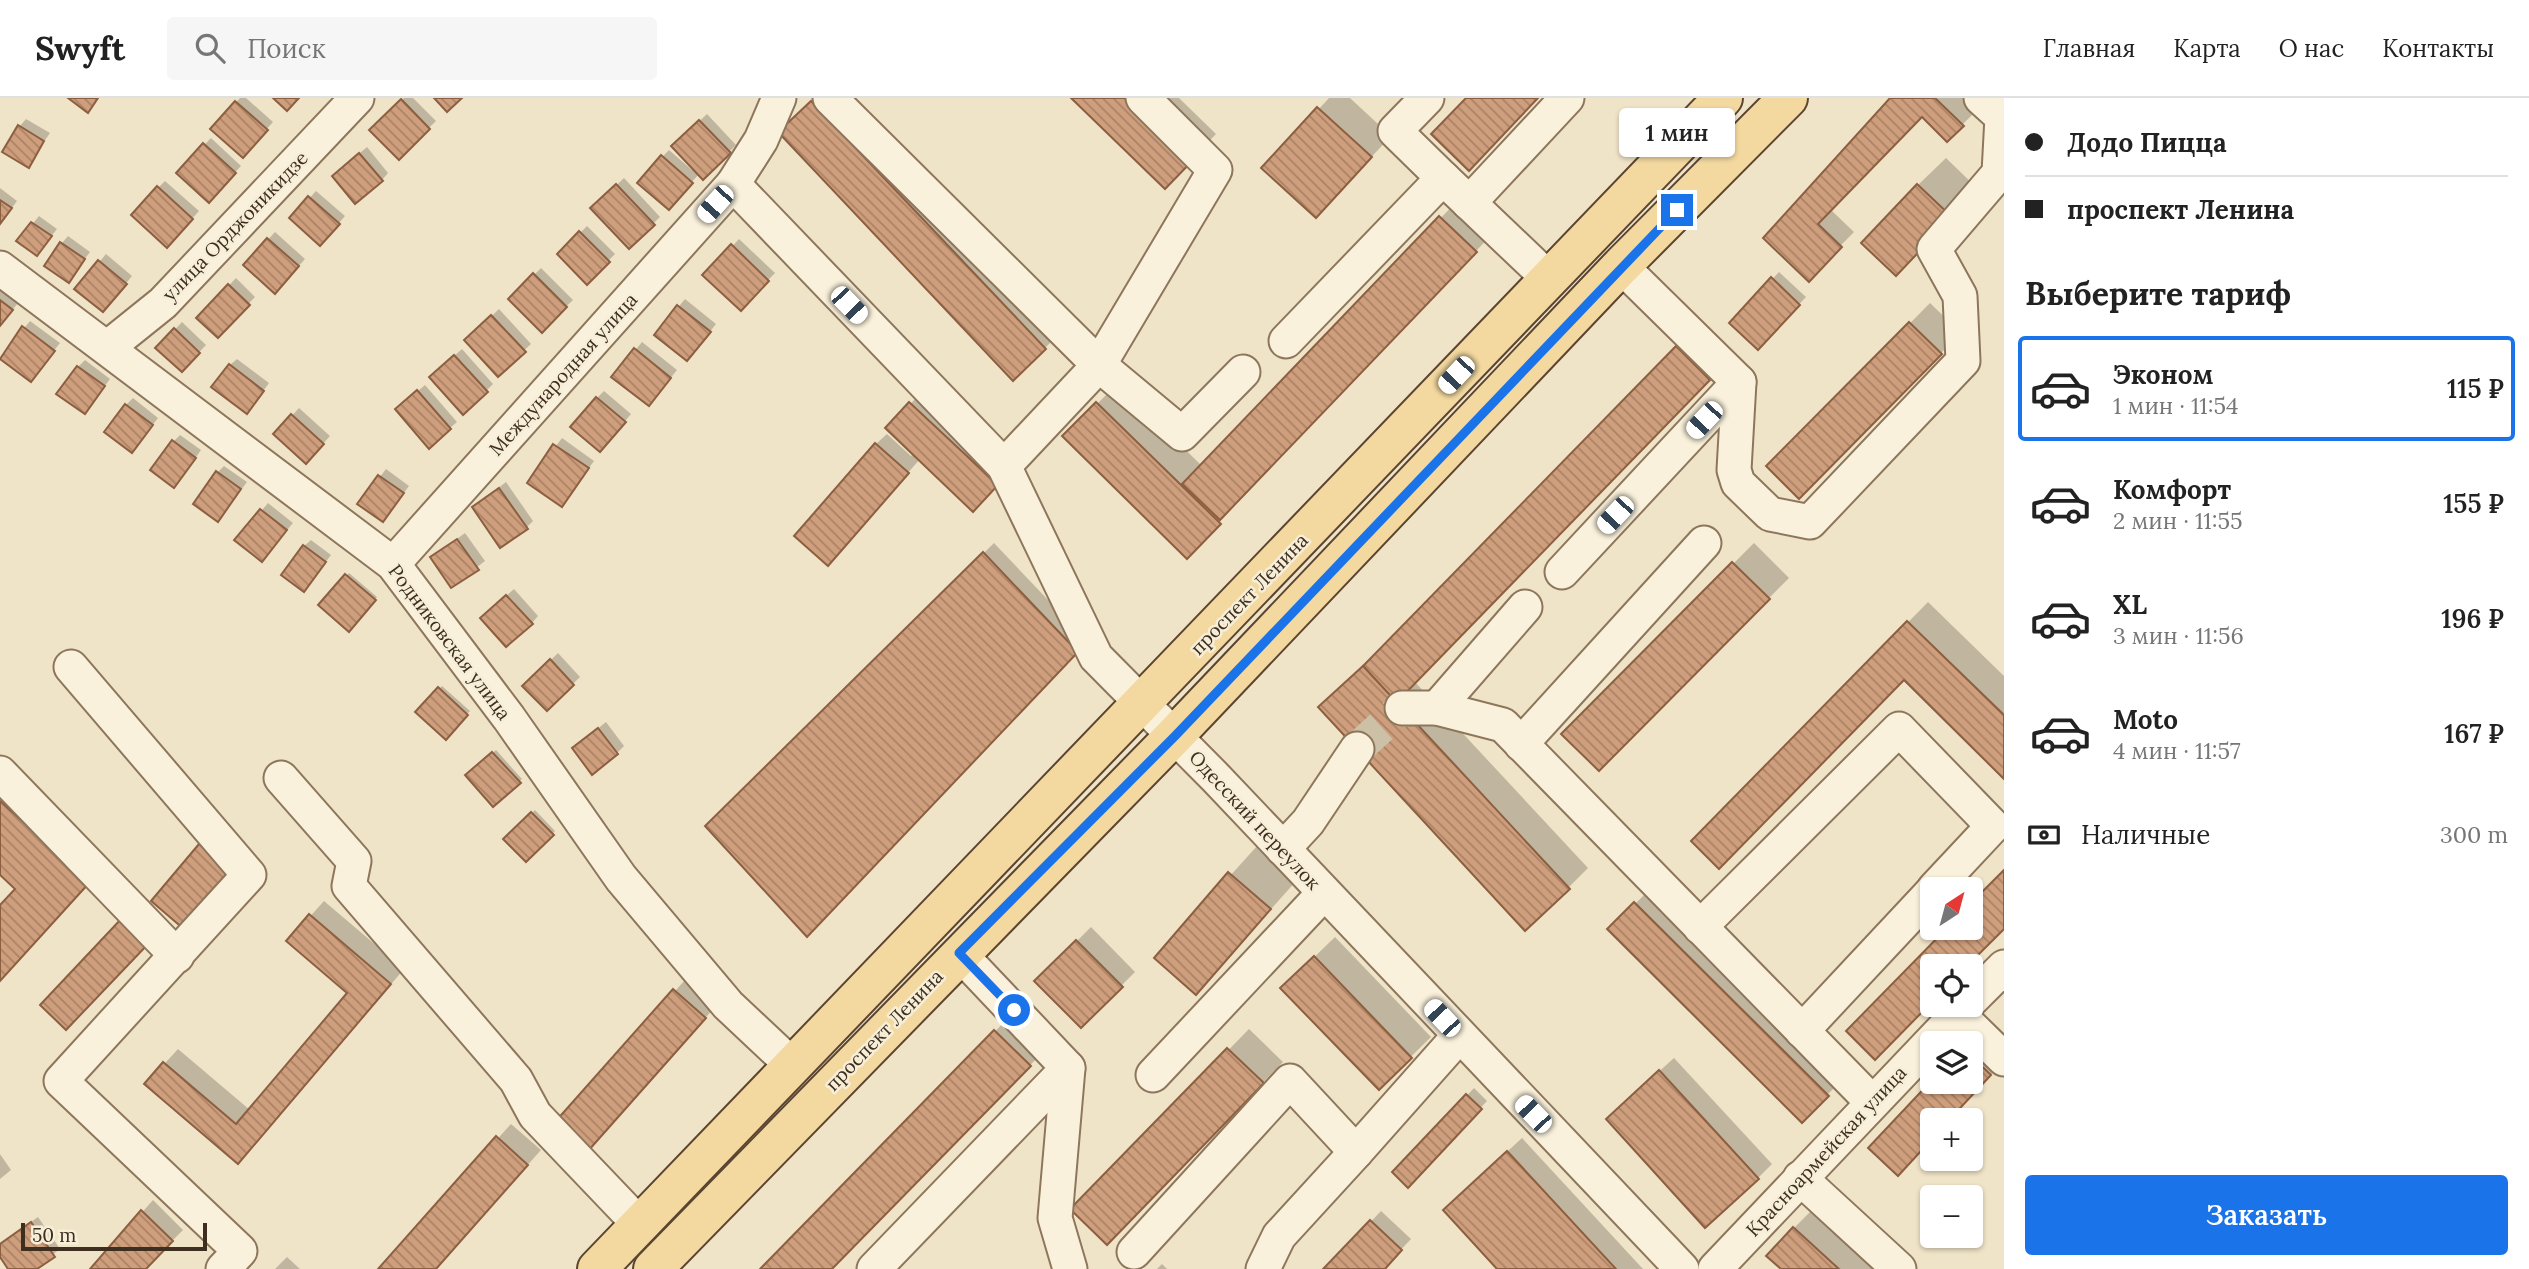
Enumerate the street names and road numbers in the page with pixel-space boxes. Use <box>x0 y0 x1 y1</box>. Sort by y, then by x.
street label: улица Орджоникидзе <box>157 146 313 306</box>
street label: Международная улица <box>484 288 643 460</box>
street label: проспект Ленина <box>1185 528 1313 660</box>
street label: Родниковская улица <box>384 559 517 725</box>
street label: Одесский переулок <box>1184 745 1326 895</box>
street label: проспект Ленина <box>820 964 948 1096</box>
street label: Красноармейская улица <box>1741 1061 1912 1241</box>

